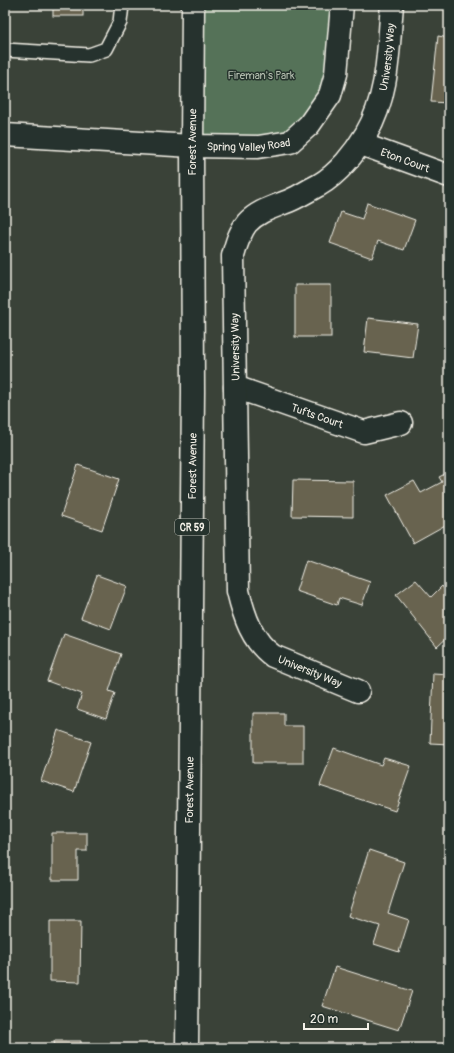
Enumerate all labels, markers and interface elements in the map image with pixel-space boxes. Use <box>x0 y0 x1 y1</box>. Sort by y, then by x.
street label: University Way <box>377 23 398 92</box>
park label: Fireman's Park <box>227 69 295 82</box>
street label: Forest Avenue <box>186 108 199 175</box>
street label: Spring Valley Road <box>207 136 291 154</box>
street label: Eton Court <box>379 146 432 176</box>
street label: University Way <box>228 313 243 381</box>
street label: Tufts Court <box>289 401 345 431</box>
street label: Forest Avenue <box>186 432 200 499</box>
road number: CR 59 <box>175 519 209 535</box>
street label: University Way <box>276 653 344 690</box>
street label: Forest Avenue <box>183 756 197 823</box>
scale bar <box>304 1005 368 1031</box>
text: 20 m <box>310 1012 339 1027</box>

